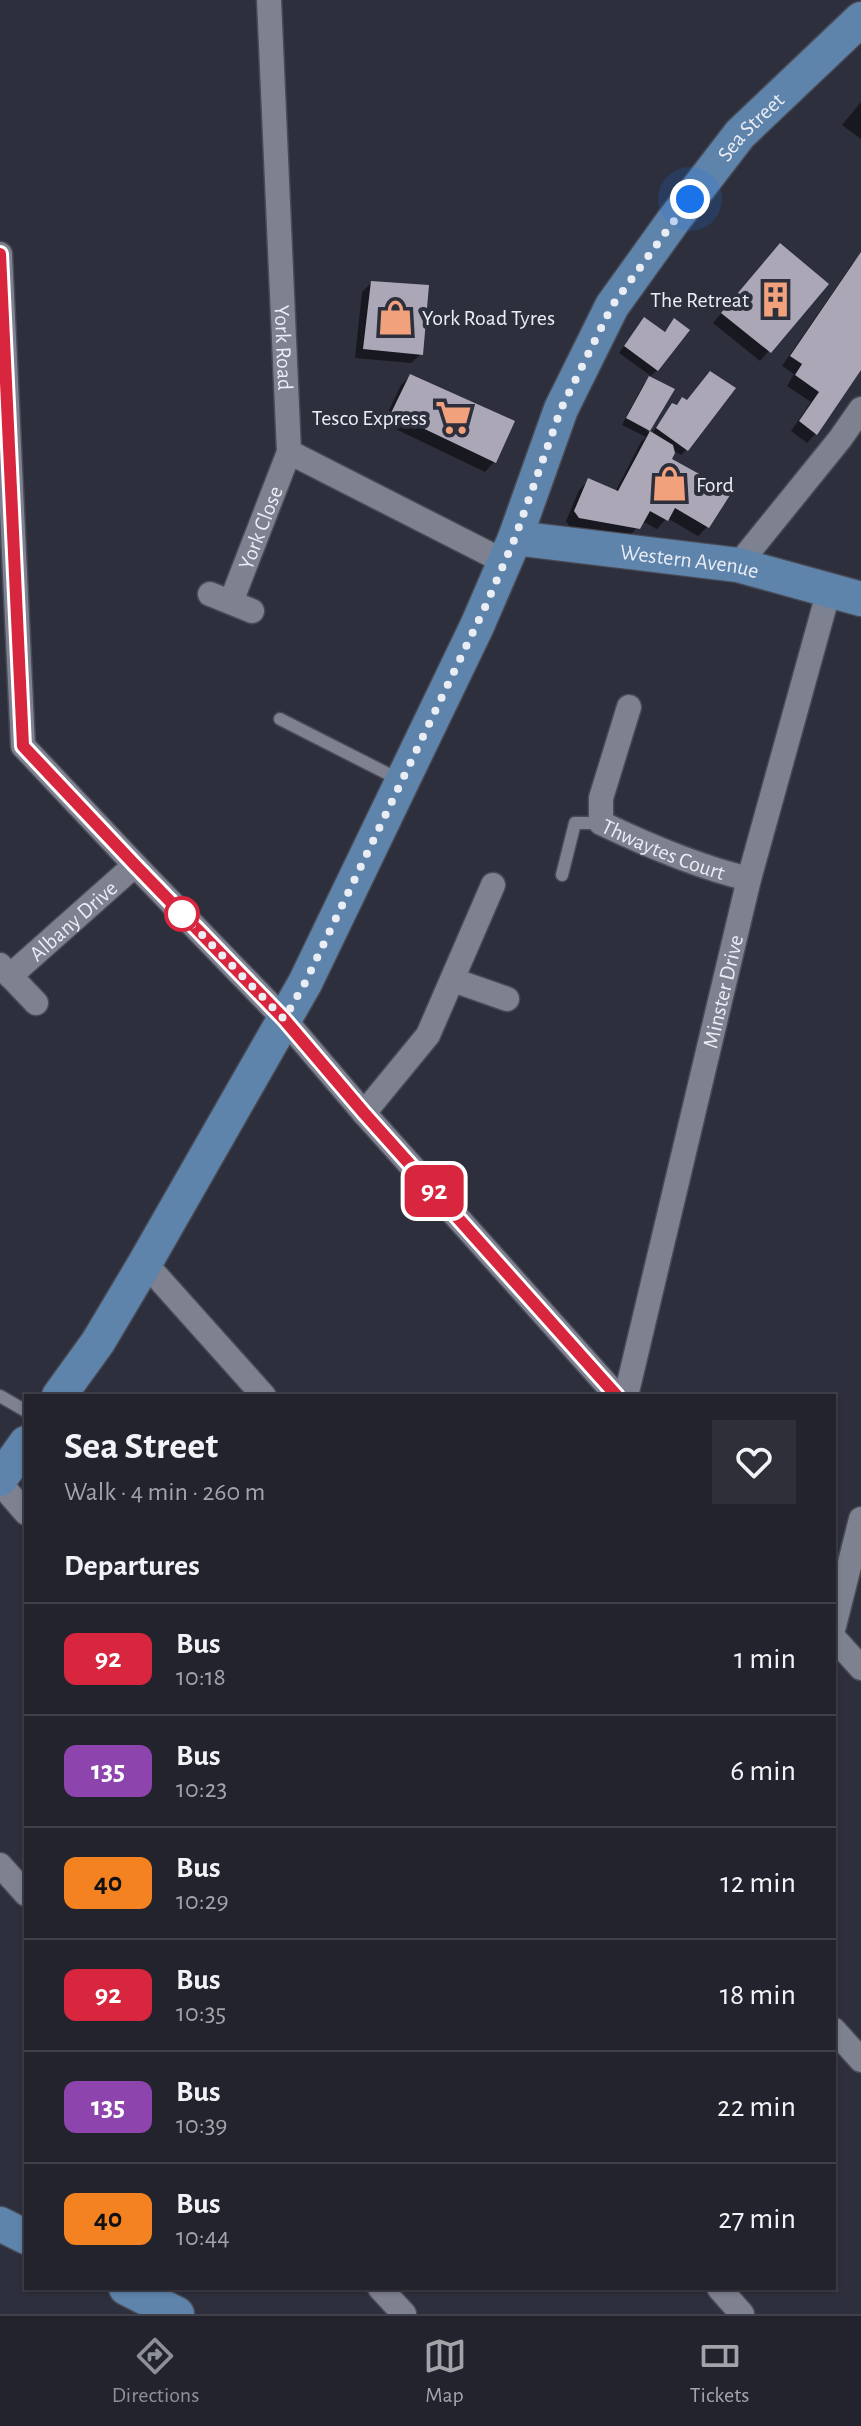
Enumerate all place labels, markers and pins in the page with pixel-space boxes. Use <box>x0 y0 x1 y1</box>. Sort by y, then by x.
building icon: The Retreat <box>756 280 794 318</box>
place label: The Retreat <box>650 289 749 311</box>
shop icon: York Road Tyres <box>377 298 415 336</box>
place label: York Road Tyres <box>422 307 555 329</box>
supermarket icon: Tesco Express <box>434 398 472 436</box>
place label: Tesco Express <box>312 407 427 429</box>
shop icon: Ford <box>651 465 689 503</box>
place label: Ford <box>696 474 734 496</box>
unlabelled marker <box>165 897 199 931</box>

